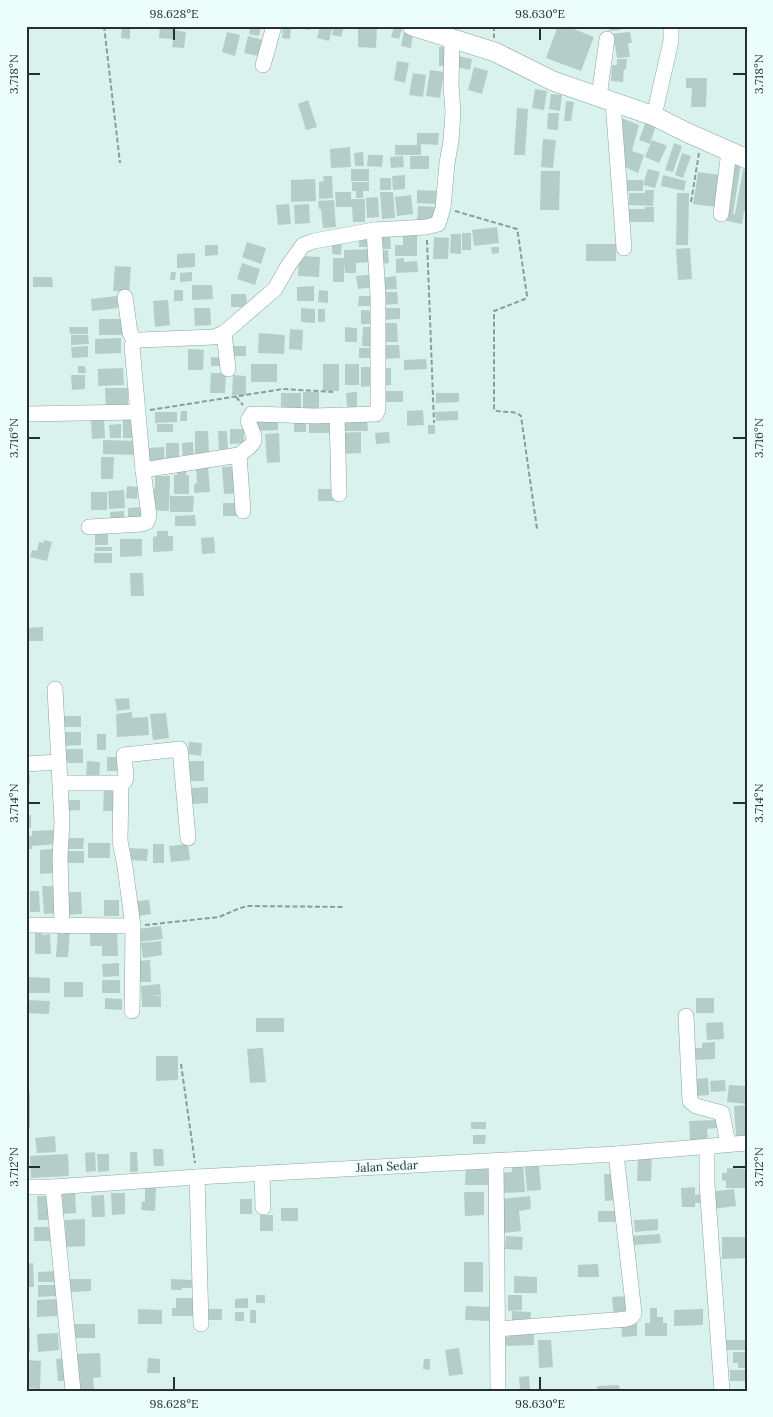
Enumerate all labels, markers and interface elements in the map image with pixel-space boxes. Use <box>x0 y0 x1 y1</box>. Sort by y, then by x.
text: 98.628°E <box>150 6 198 21</box>
text: 98.630°E <box>515 6 565 21</box>
text: 3.718°N <box>6 54 21 94</box>
text: 3.718°N <box>751 54 766 94</box>
text: 3.716°N <box>6 418 21 458</box>
text: 3.716°N <box>751 418 766 458</box>
text: 3.714°N <box>6 783 21 823</box>
text: 3.714°N <box>751 783 766 823</box>
text: 3.712°N <box>6 1147 21 1187</box>
text: 3.712°N <box>751 1147 766 1187</box>
street label: Jalan Sedar <box>355 1157 419 1175</box>
text: 98.628°E <box>150 1396 198 1411</box>
text: 98.630°E <box>515 1396 565 1411</box>

